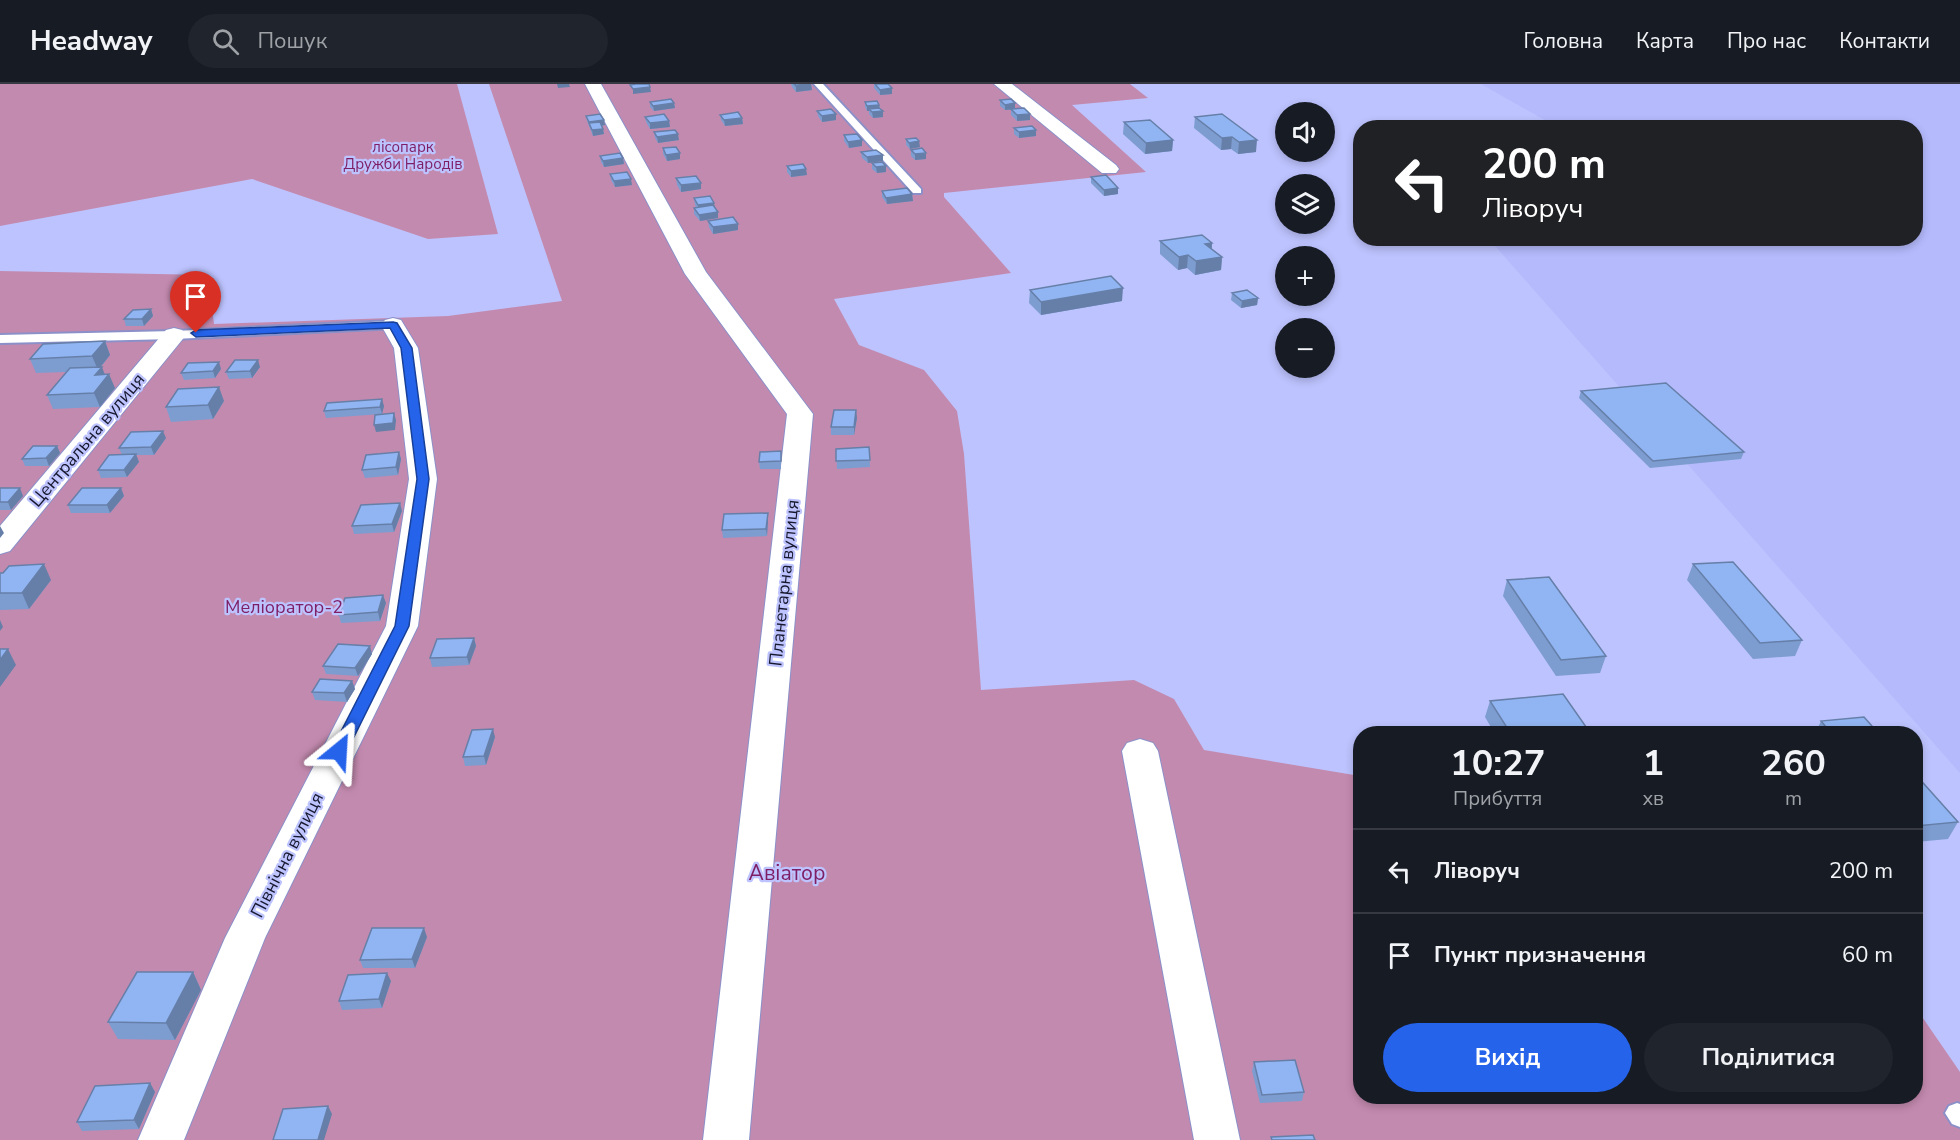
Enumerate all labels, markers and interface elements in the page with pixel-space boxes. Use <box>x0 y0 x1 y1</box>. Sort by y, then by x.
search box <box>188 14 608 68</box>
text: Headway <box>30 22 152 60</box>
icon: search <box>209 25 242 58</box>
text: Пошук <box>257 26 327 56</box>
text: Головна <box>1523 27 1603 55</box>
text: Карта <box>1636 27 1694 55</box>
text: Про нас <box>1727 27 1806 55</box>
text: Контакти <box>1839 27 1930 55</box>
map controls <box>1275 102 1335 378</box>
button: sound <box>1275 102 1335 162</box>
text: 200 m <box>1482 136 1606 193</box>
park label: лісопарк Дружби Народів <box>344 137 462 174</box>
icon: left <box>1383 144 1461 222</box>
button: layers <box>1275 174 1335 234</box>
text: Ліворуч <box>1482 190 1583 227</box>
button: + <box>1275 246 1335 306</box>
pin <box>170 271 221 333</box>
icon: arrive <box>179 280 212 313</box>
button: − <box>1275 318 1335 378</box>
street label: Центральна вулиця <box>24 368 150 512</box>
street label: Планетарна вулиця <box>763 499 805 667</box>
park label: Меліоратор-2 <box>225 595 343 619</box>
position arrow <box>307 719 371 783</box>
text: 10:27 <box>1450 739 1545 788</box>
text: 1 <box>1642 739 1664 788</box>
text: 260 <box>1761 739 1826 788</box>
text: Прибуття <box>1453 785 1542 812</box>
text: хв <box>1642 785 1664 812</box>
text: m <box>1785 785 1802 812</box>
street label: Північна вулиця <box>245 788 329 922</box>
icon: left <box>1383 855 1416 888</box>
text: Ліворуч <box>1434 856 1520 886</box>
text: 200 m <box>1829 856 1893 886</box>
park label: Авіатор <box>749 859 825 887</box>
icon: arrive <box>1383 939 1416 972</box>
text: Пункт призначення <box>1434 940 1646 970</box>
text: 60 m <box>1842 940 1893 970</box>
button: Вихід <box>1383 1023 1632 1092</box>
button: Поділитися <box>1644 1023 1893 1092</box>

